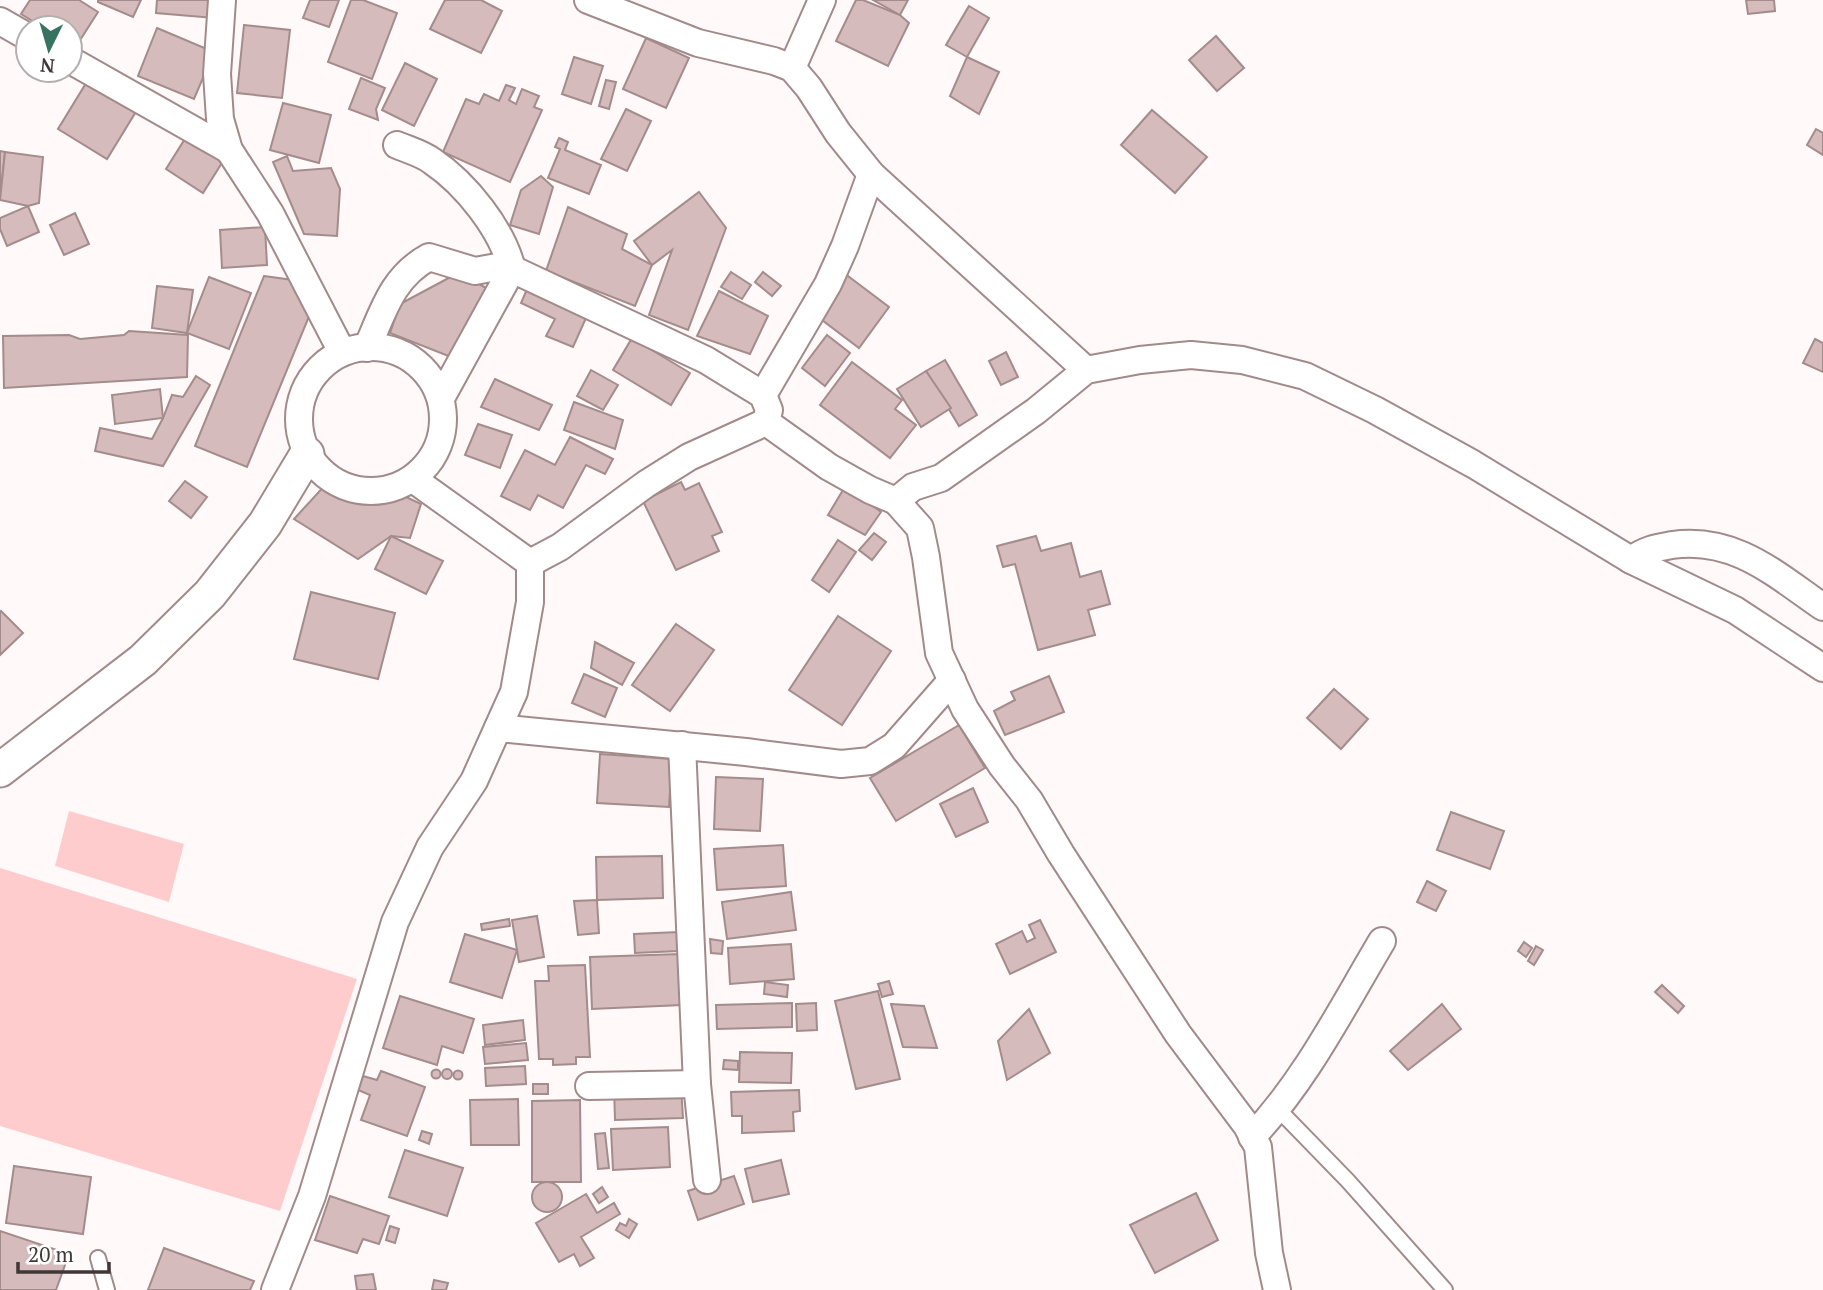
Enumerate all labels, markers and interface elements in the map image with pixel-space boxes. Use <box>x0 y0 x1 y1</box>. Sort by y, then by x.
north arrow <box>14 14 84 84</box>
text: N <box>39 53 56 80</box>
scale bar <box>18 1230 108 1274</box>
text: 20 m <box>28 1240 74 1268</box>

